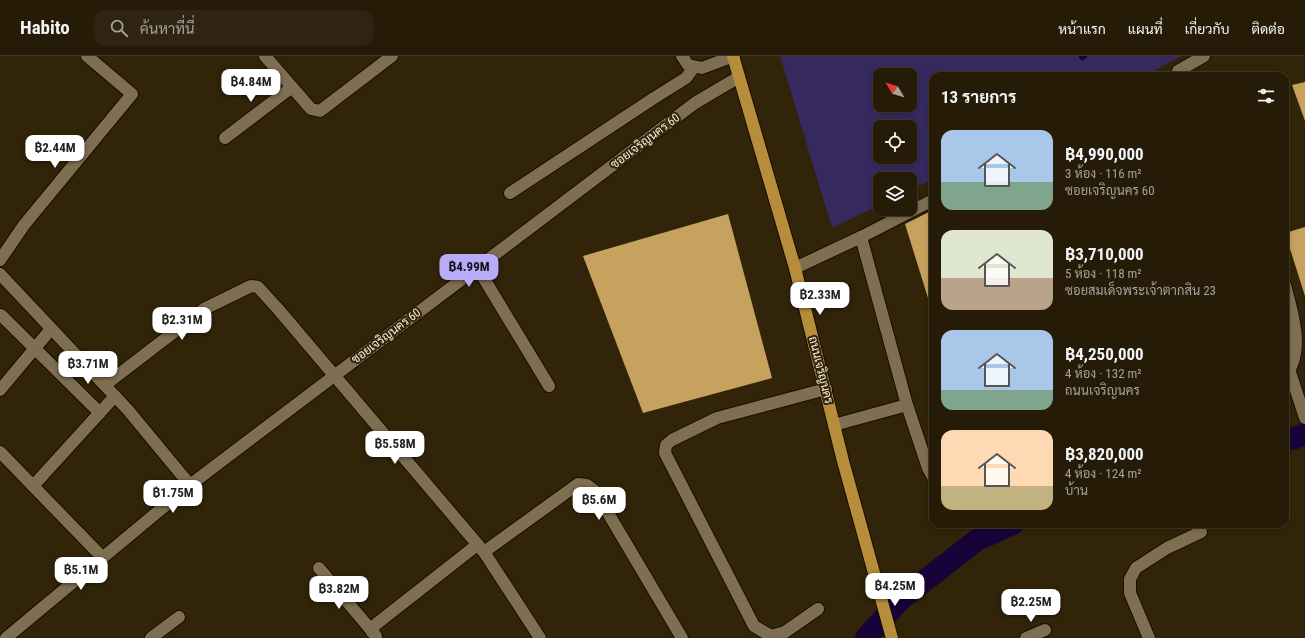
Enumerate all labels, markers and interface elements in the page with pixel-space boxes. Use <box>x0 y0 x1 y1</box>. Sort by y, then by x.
search box <box>94 10 374 46</box>
text: Habito <box>20 16 70 39</box>
icon: search <box>108 17 130 39</box>
text: ค้นหาที่นี่ <box>140 20 195 38</box>
text: หน้าแรก <box>1058 21 1106 37</box>
text: แผนที่ <box>1128 21 1163 37</box>
text: เกี่ยวกับ <box>1185 21 1229 37</box>
text: ติดต่อ <box>1251 21 1285 37</box>
north arrow <box>873 68 917 112</box>
map controls <box>873 68 917 216</box>
pin: ฿4.84M <box>218 69 284 103</box>
text: ฿4.84M <box>230 74 272 89</box>
icon: filters <box>1255 85 1277 107</box>
text: 13 รายการ <box>941 87 1017 107</box>
street label: ซอยเจริญนคร 60 <box>608 110 682 171</box>
button: locate <box>873 120 917 164</box>
pin: ฿2.44M <box>22 135 88 169</box>
text: ฿2.44M <box>34 140 76 155</box>
text: ฿4,990,000 <box>1065 144 1144 164</box>
icon: home <box>973 146 1021 194</box>
text: 3 ห้อง · 116 m² <box>1065 166 1142 181</box>
button: layers <box>873 172 917 216</box>
text: ซอยเจริญนคร 60 <box>1065 183 1155 198</box>
text: ฿3,710,000 <box>1065 244 1144 264</box>
icon: home <box>973 246 1021 294</box>
pin: ฿4.99M <box>436 254 502 288</box>
text: ฿4.99M <box>448 259 490 274</box>
text: 5 ห้อง · 118 m² <box>1065 266 1142 281</box>
pin: ฿2.33M <box>787 282 853 316</box>
text: ซอยสมเด็จพระเจ้าตากสิน 23 <box>1065 283 1216 298</box>
text: ฿2.33M <box>799 287 841 302</box>
street label: ซอยเจริญนคร 60 <box>349 305 423 366</box>
pin: ฿2.31M <box>149 307 215 341</box>
text: ฿2.31M <box>161 312 203 327</box>
street label: ถนนเจริญนคร <box>806 335 836 405</box>
text: ฿4,250,000 <box>1065 344 1144 364</box>
icon: home <box>973 346 1021 394</box>
pin: ฿3.71M <box>55 351 121 385</box>
text: ฿3.71M <box>67 356 109 371</box>
text: 4 ห้อง · 132 m² <box>1065 366 1142 381</box>
text: ถนนเจริญนคร <box>1065 383 1140 398</box>
pin: ฿5.58M <box>362 431 428 465</box>
text: ฿5.58M <box>374 436 416 451</box>
text: ฿3,820,000 <box>1065 444 1144 464</box>
icon: home <box>973 446 1021 494</box>
text: 4 ห้อง · 124 m² <box>1065 466 1142 481</box>
pin: ฿1.75M <box>140 480 206 514</box>
text: บ้าน <box>1065 483 1088 498</box>
text: ฿1.75M <box>152 485 194 500</box>
pin: ฿5.6M <box>571 487 627 521</box>
text: ฿5.6M <box>582 492 616 507</box>
pin: ฿5.1M <box>53 557 109 591</box>
text: ฿5.1M <box>64 562 98 577</box>
pin: ฿4.25M <box>862 573 928 607</box>
pin: ฿3.82M <box>306 576 372 610</box>
text: ฿4.25M <box>874 578 916 593</box>
text: ฿3.82M <box>318 581 360 596</box>
pin: ฿2.25M <box>998 589 1064 623</box>
text: ฿2.25M <box>1010 594 1052 609</box>

